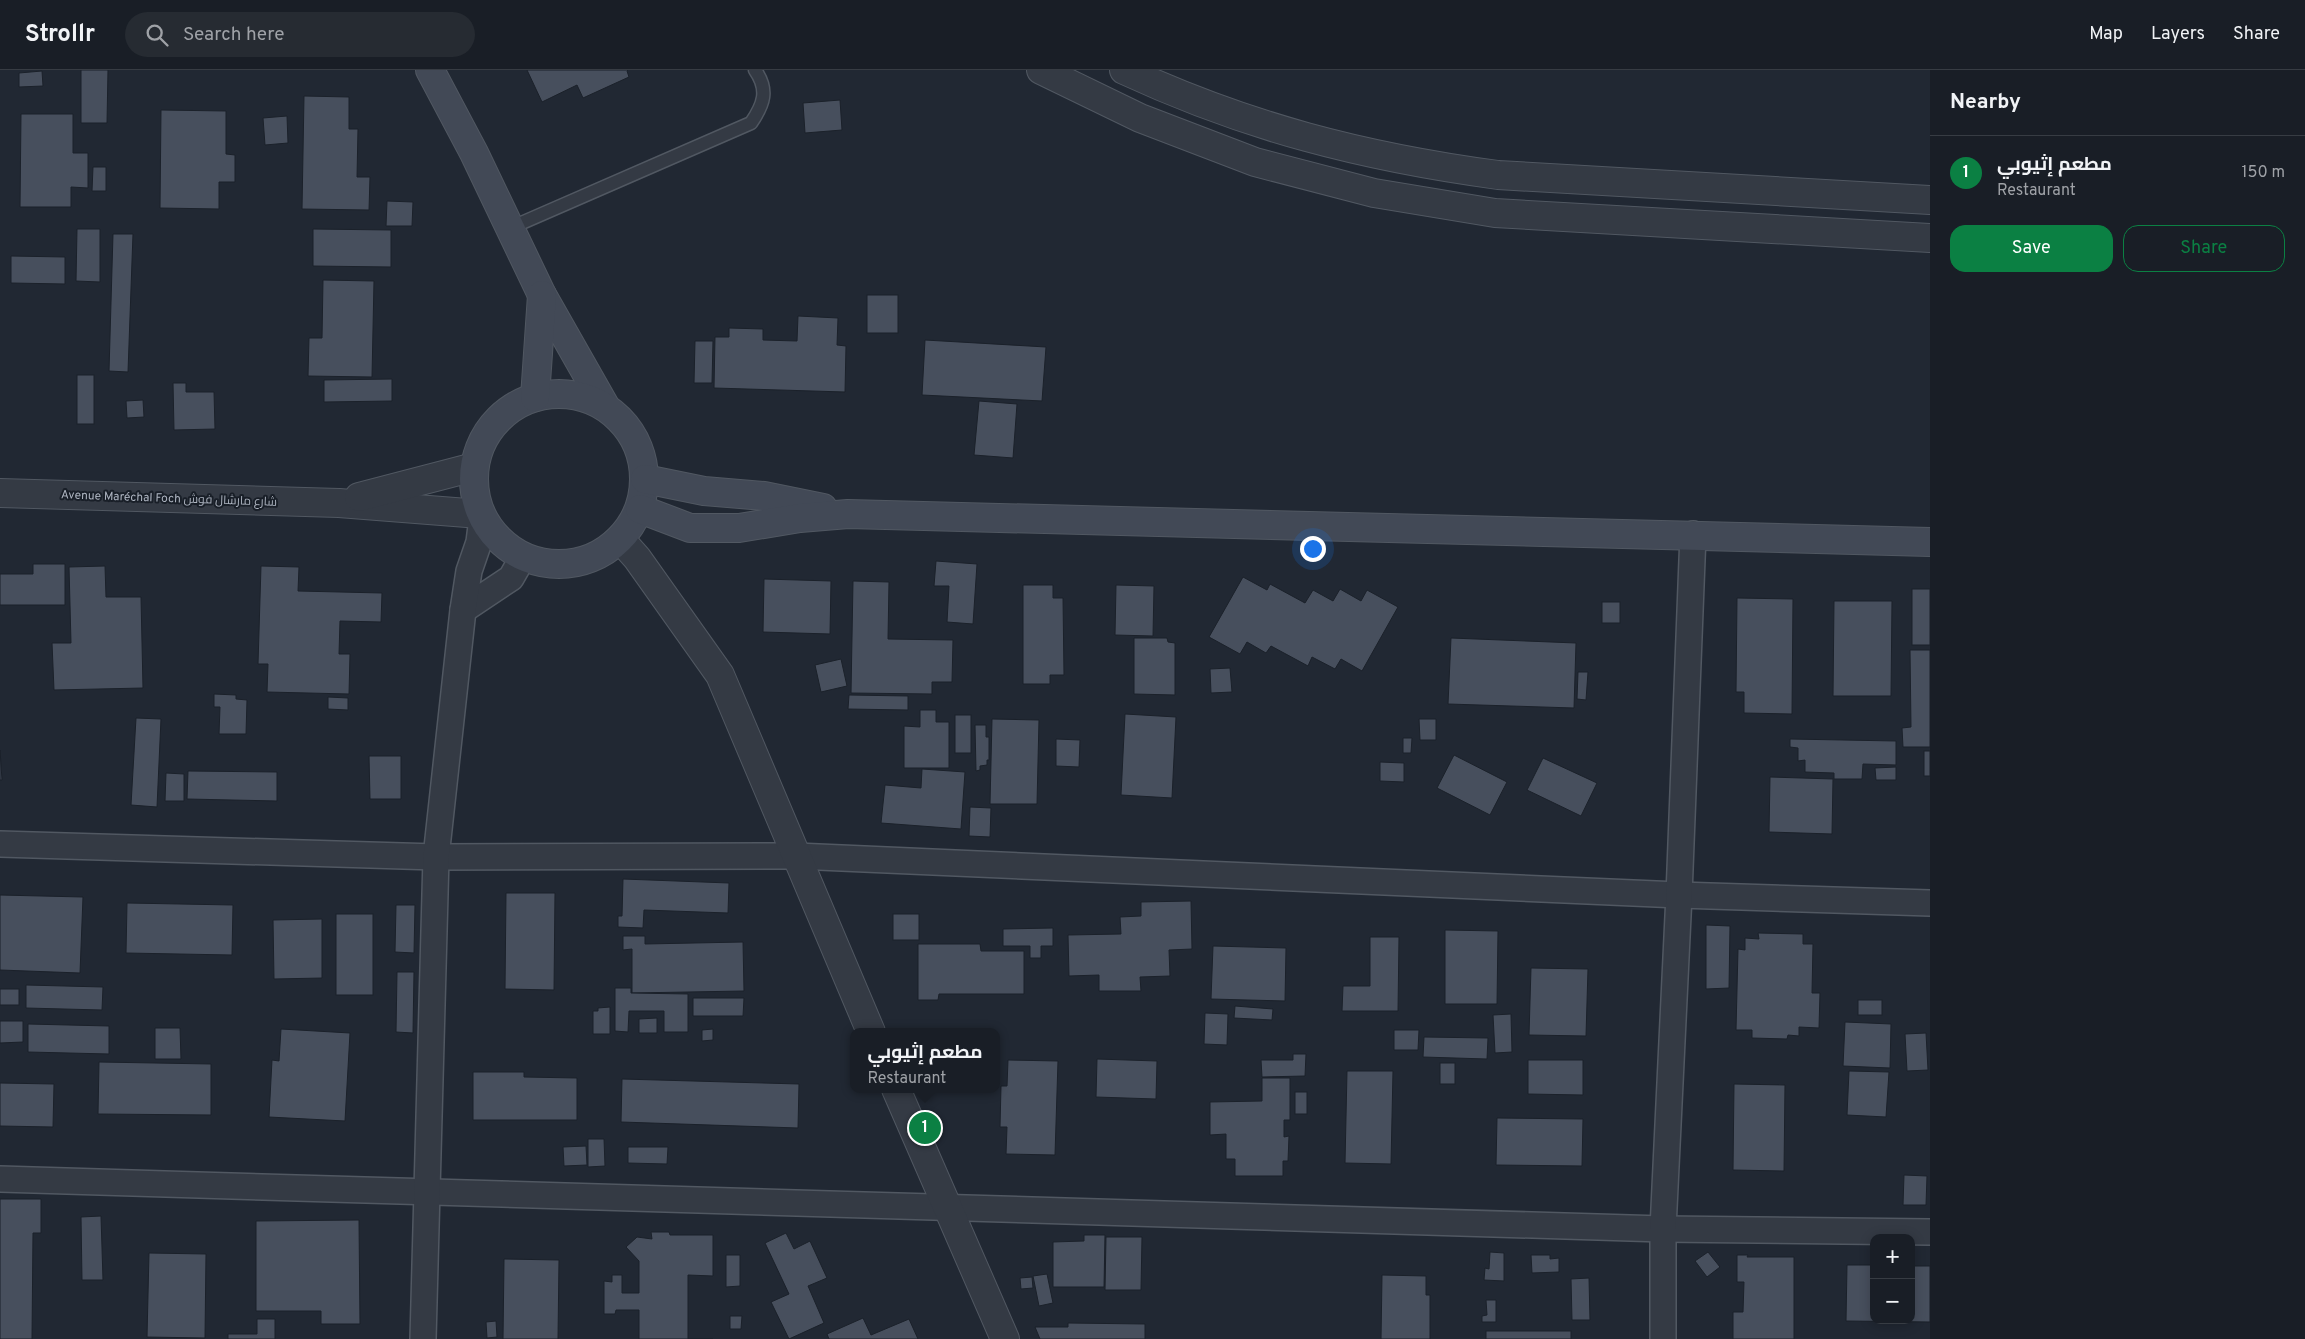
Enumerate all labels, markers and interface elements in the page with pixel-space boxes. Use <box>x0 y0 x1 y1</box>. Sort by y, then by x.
search box <box>125 12 475 57</box>
text: Strollr <box>25 20 95 50</box>
icon: search <box>143 21 171 49</box>
text: Search here <box>183 23 284 47</box>
text: Map <box>2089 23 2123 46</box>
text: Layers <box>2151 23 2205 46</box>
text: Share <box>2233 23 2280 46</box>
text: Nearby <box>1950 89 2021 116</box>
text: مطعم إثيوبي <box>1997 153 2112 177</box>
text: 1 <box>1963 163 1969 183</box>
text: 150 m <box>2242 163 2285 183</box>
text: Restaurant <box>1997 181 2076 201</box>
button: Save <box>1950 225 2113 272</box>
button: Share <box>2123 225 2285 272</box>
street label: Avenue Maréchal Foch شارع مارشال فوش <box>61 487 277 511</box>
your location <box>1300 536 1326 562</box>
popup <box>850 1028 1000 1093</box>
text: مطعم إثيوبي <box>868 1041 982 1065</box>
text: Restaurant <box>868 1069 946 1089</box>
pin: 1 <box>909 1109 941 1147</box>
map controls <box>1870 1234 1915 1324</box>
button: + <box>1870 1234 1915 1279</box>
button: − <box>1870 1279 1915 1324</box>

